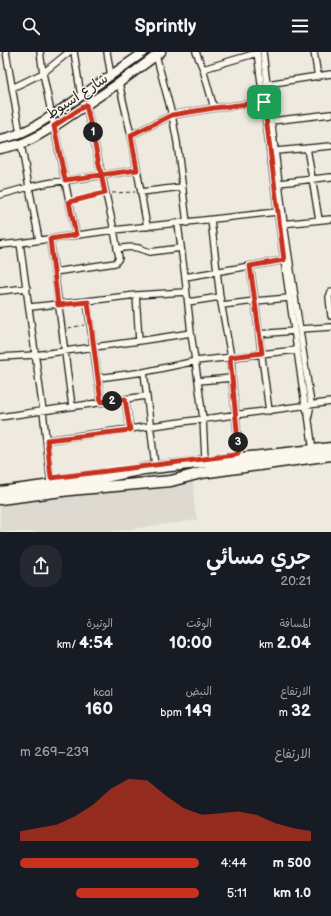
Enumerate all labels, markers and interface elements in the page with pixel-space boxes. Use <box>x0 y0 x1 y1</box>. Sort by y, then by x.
icon: search <box>20 15 42 37</box>
icon: menu <box>289 15 311 37</box>
text: Sprintly <box>135 16 196 37</box>
street label: شارع اسيوط <box>43 70 112 123</box>
pin <box>247 85 281 119</box>
icon: arrive <box>253 91 275 113</box>
pin: 1 <box>83 122 103 142</box>
text: 1 <box>91 125 95 138</box>
pin: 2 <box>102 391 122 411</box>
text: 2 <box>109 394 115 407</box>
pin: 3 <box>228 432 248 452</box>
text: 3 <box>235 435 241 448</box>
text: جري مسائي <box>206 544 311 571</box>
button: share <box>20 545 62 587</box>
text: 20:21 <box>281 573 311 589</box>
text: الوتيرة <box>86 617 113 630</box>
text: الوقت <box>186 617 212 630</box>
text: المسافة <box>280 617 311 630</box>
text: 4:54 <box>79 633 113 653</box>
text: 10:00 <box>169 633 212 653</box>
text: 2.04 <box>276 633 311 653</box>
text: /km <box>57 638 79 651</box>
text: km <box>259 638 276 651</box>
text: النبض <box>186 685 212 698</box>
text: الارتفاع <box>280 685 311 698</box>
text: kcal <box>93 686 113 699</box>
text: 160 <box>85 699 113 719</box>
text: 149 <box>185 701 212 721</box>
text: 32 <box>291 701 311 721</box>
text: bpm <box>160 706 185 719</box>
text: m <box>279 706 291 719</box>
text: 239–269 m <box>20 744 89 760</box>
text: الارتفاع <box>275 746 311 762</box>
text: 4:44 <box>221 855 247 871</box>
text: 500 m <box>273 855 311 871</box>
text: 5:11 <box>227 885 247 901</box>
text: 1.0 km <box>273 885 311 901</box>

